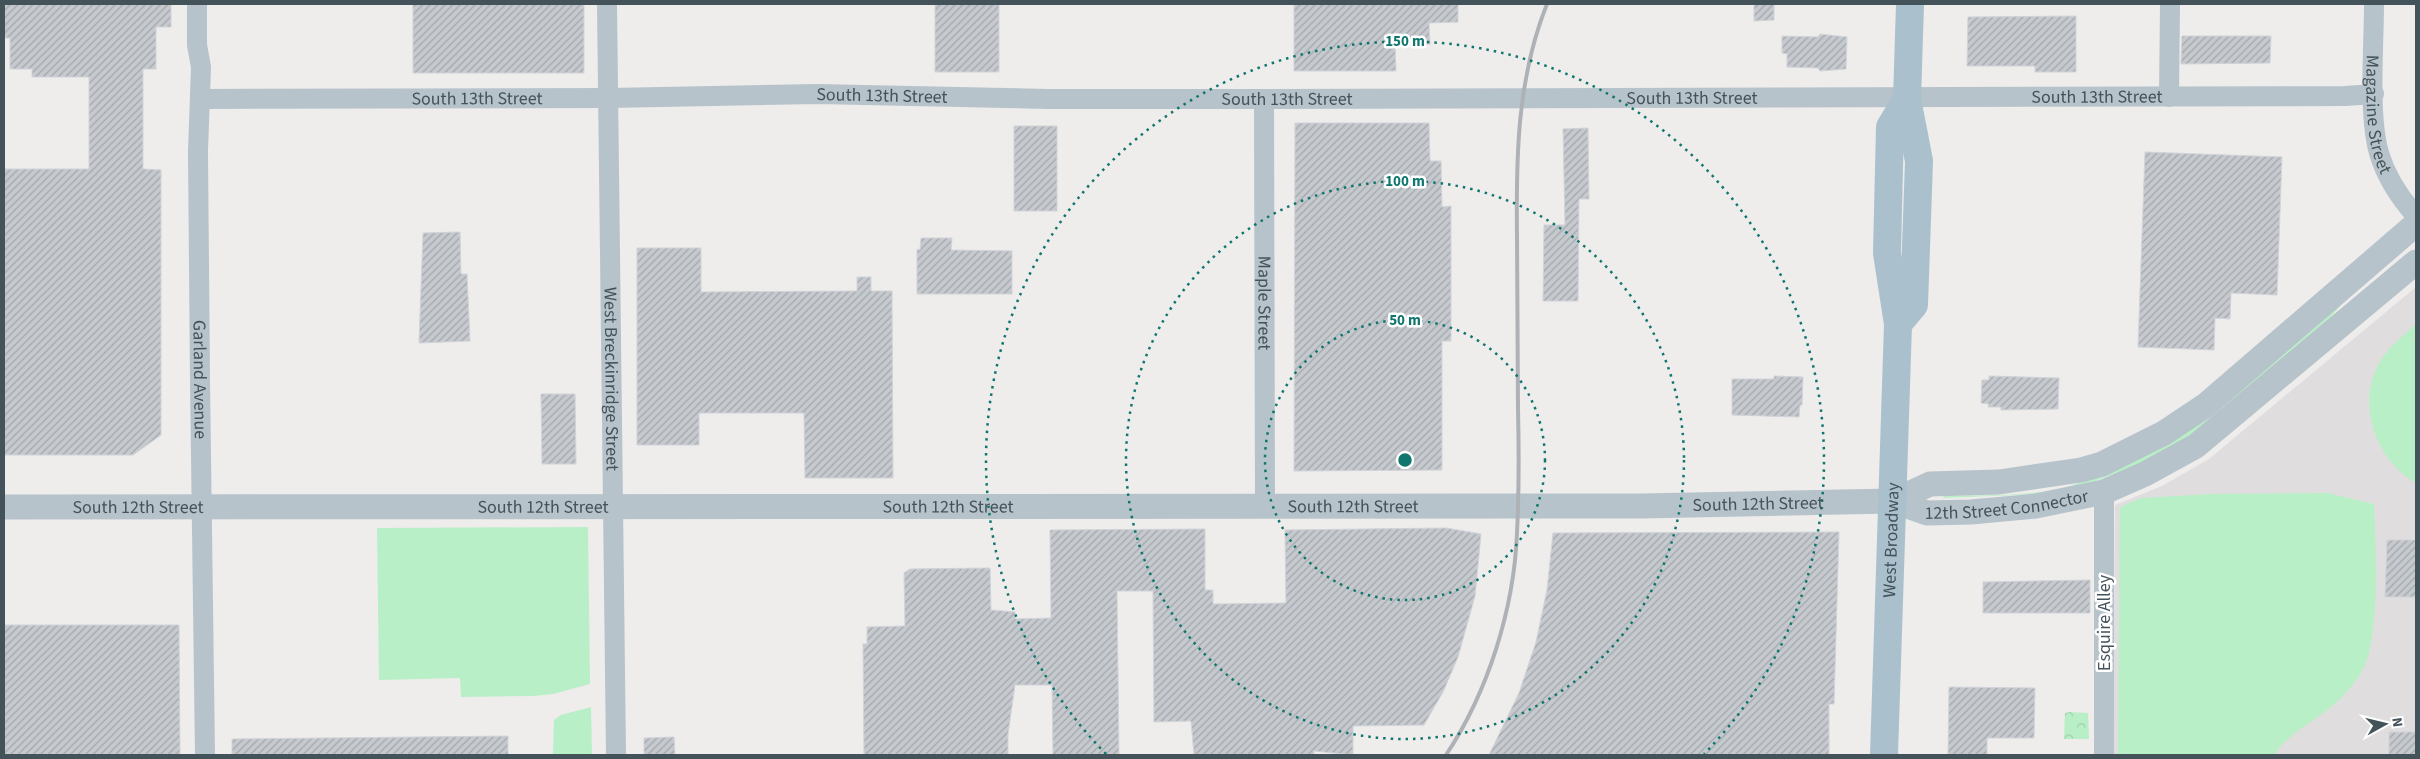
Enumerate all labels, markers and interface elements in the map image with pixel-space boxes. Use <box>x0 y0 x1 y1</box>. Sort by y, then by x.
text: 150 m <box>1385 31 1425 52</box>
street label: Magazine Street <box>2359 55 2398 178</box>
street label: South 13th Street <box>816 82 948 110</box>
street label: South 13th Street <box>2031 85 2163 110</box>
street label: South 13th Street <box>411 86 543 111</box>
street label: South 13th Street <box>1626 86 1758 111</box>
street label: South 13th Street <box>1221 87 1353 112</box>
text: 100 m <box>1385 171 1425 192</box>
street label: Maple Street <box>1251 256 1277 350</box>
street label: West Breckinridge Street <box>597 287 625 471</box>
text: 50 m <box>1389 310 1421 331</box>
street label: Garland Avenue <box>186 320 213 439</box>
centre of rings <box>1396 451 1414 469</box>
street label: West Broadway <box>1877 481 1906 598</box>
street label: 12th Street Connector <box>1924 483 2091 526</box>
street label: South 12th Street <box>1692 490 1824 518</box>
street label: South 12th Street <box>882 494 1014 519</box>
street label: South 12th Street <box>1287 494 1419 519</box>
street label: South 12th Street <box>72 495 204 520</box>
street label: South 12th Street <box>477 495 609 520</box>
street label: Esquire Alley <box>2092 574 2117 671</box>
north arrow <box>2360 699 2410 749</box>
text: N <box>2386 716 2407 728</box>

